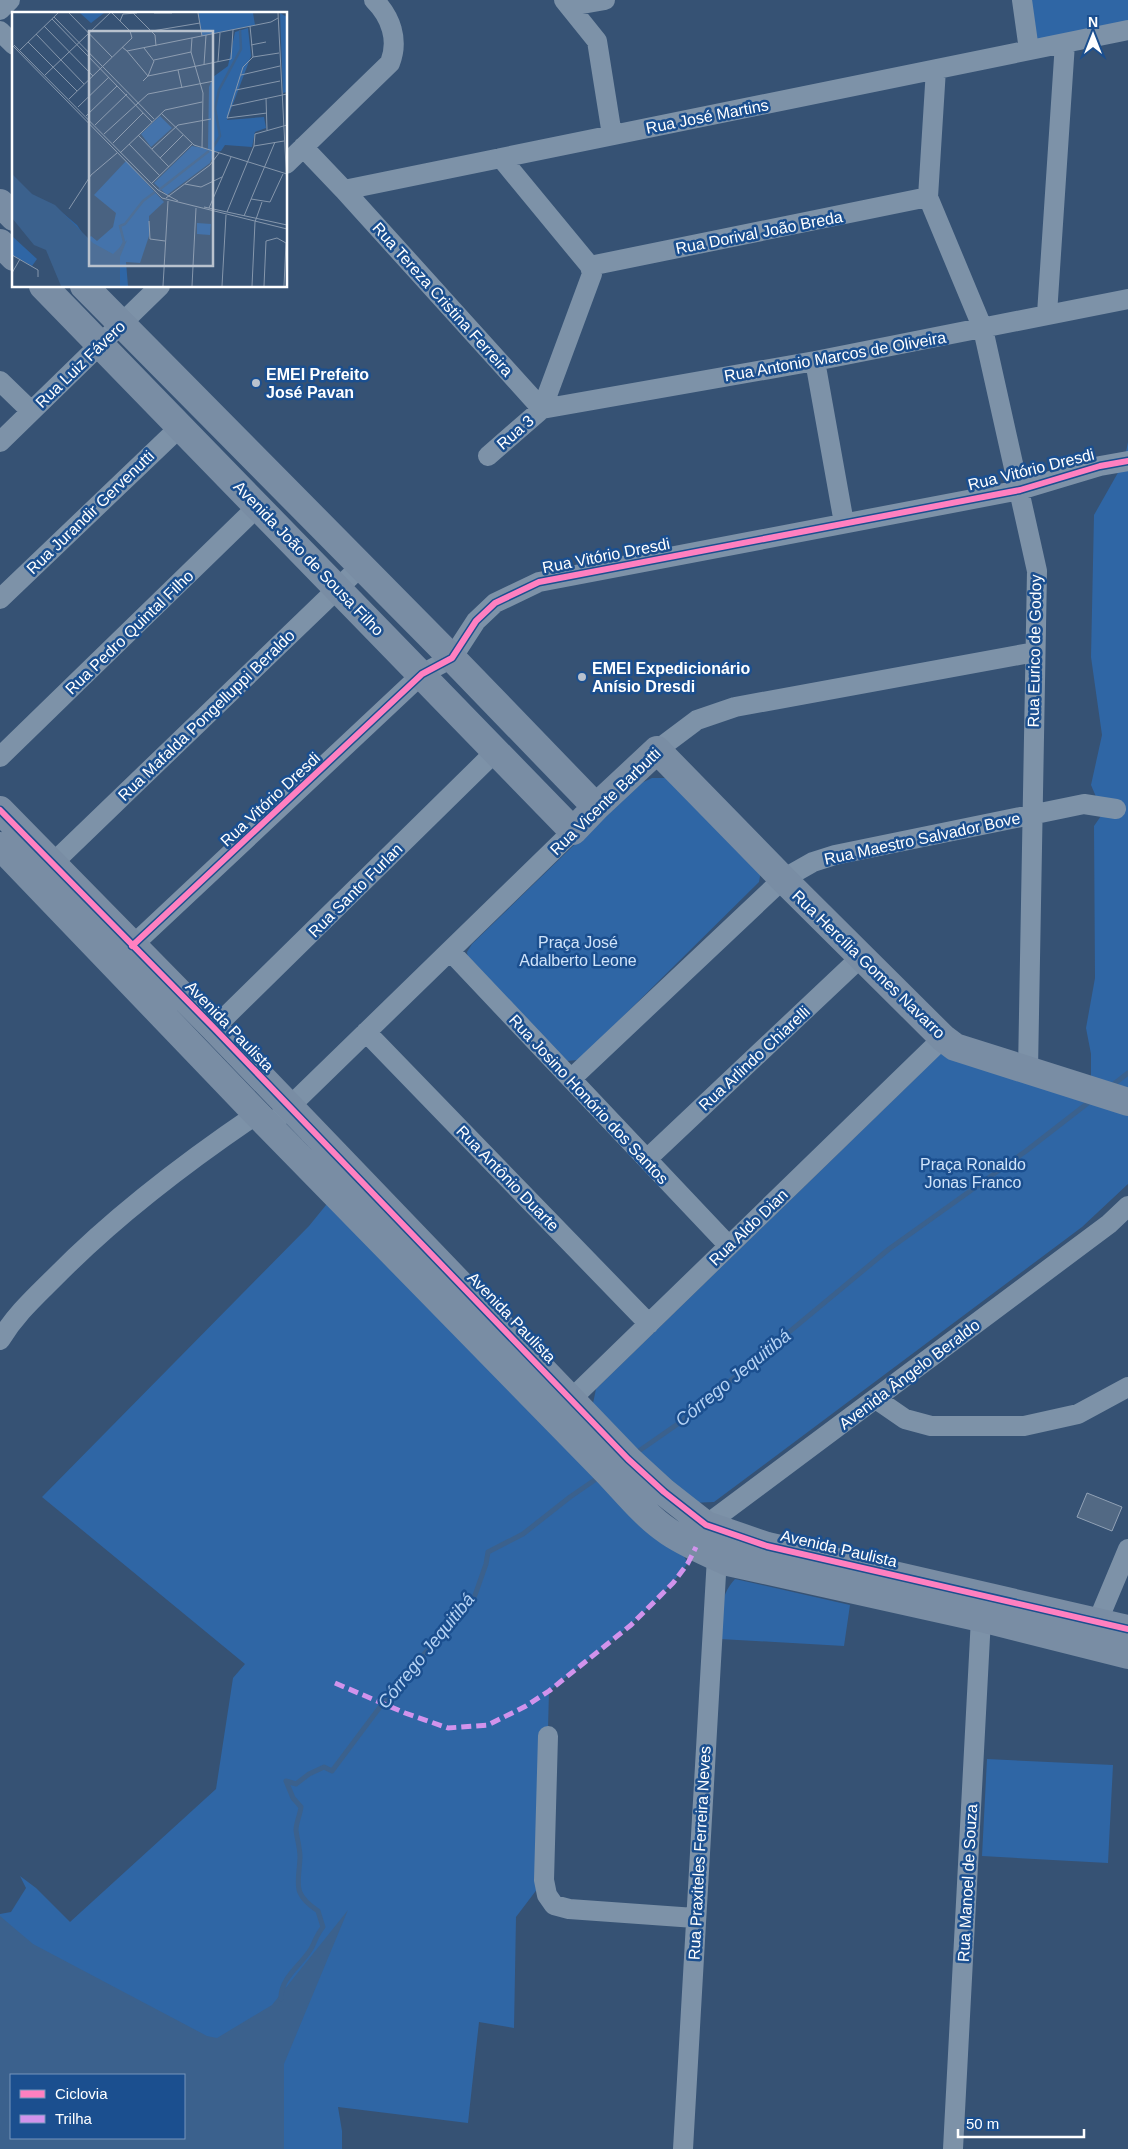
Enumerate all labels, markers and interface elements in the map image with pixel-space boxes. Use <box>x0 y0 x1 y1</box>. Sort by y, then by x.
north arrow <box>1068 10 1118 60</box>
inset map <box>12 12 288 288</box>
text: N <box>1088 14 1098 30</box>
street label: Rua José Martins <box>644 96 770 137</box>
street label: Rua Dorival João Breda <box>674 208 844 257</box>
street label: Rua Tereza Cristina Ferreira <box>369 219 516 380</box>
street label: Rua Luiz Fávero <box>32 317 129 411</box>
street label: Rua Antonio Marcos de Oliveira <box>723 329 947 384</box>
place label: EMEI Prefeito José Pavan <box>266 366 369 401</box>
marker: EMEI Prefeito José Pavan <box>250 377 262 389</box>
street label: Rua 3 <box>494 412 537 453</box>
street label: Rua Vitório Dresdi <box>966 446 1096 493</box>
street label: Rua Jurandir Gervenutti <box>23 447 157 577</box>
street label: Avenida João de Sousa Filho <box>230 478 387 639</box>
street label: Rua Vitório Dresdi <box>541 535 671 576</box>
street label: Rua Pedro Quintal Filho <box>62 567 197 698</box>
street label: Rua Eurico de Godoy <box>1025 574 1044 728</box>
street label: Rua Mafalda Pongelluppi Beraldo <box>115 626 298 804</box>
place label: EMEI Expedicionário Anísio Dresdi <box>592 660 750 695</box>
marker: EMEI Expedicionário Anísio Dresdi <box>576 671 588 683</box>
street label: Rua Vicente Barbutti <box>547 744 664 858</box>
street label: Rua Vitório Dresdi <box>217 749 324 850</box>
street label: Rua Maestro Salvador Bove <box>822 809 1022 868</box>
street label: Rua Santo Furlan <box>305 840 406 941</box>
street label: Rua Hercília Gomes Navarro <box>789 887 949 1042</box>
park label: Praça José Adalberto Leone <box>519 934 637 969</box>
street label: Avenida Paulista <box>182 978 277 1075</box>
street label: Rua Arlindo Chiarelli <box>696 1003 813 1114</box>
street label: Rua Josino Honório dos Santos <box>506 1011 672 1187</box>
street label: Rua Antônio Duarte <box>453 1122 562 1235</box>
park label: Praça Ronaldo Jonas Franco <box>920 1156 1026 1191</box>
street label: Rua Aldo Dian <box>706 1186 791 1269</box>
street label: Avenida Paulista <box>464 1269 559 1366</box>
street label: Avenida Ângelo Beraldo <box>835 1315 983 1433</box>
water label: Córrego Jequitibá <box>671 1326 795 1430</box>
street label: Avenida Paulista <box>779 1527 899 1570</box>
water label: Córrego Jequitibá <box>374 1589 478 1713</box>
street label: Rua Praxiteles Ferreira Neves <box>685 1746 714 1960</box>
street label: Rua Manoel de Souza <box>955 1803 980 1963</box>
legend <box>10 2074 185 2139</box>
text: Ciclovia <box>55 2085 108 2102</box>
scale bar <box>958 2106 1084 2138</box>
text: Trilha <box>55 2110 93 2127</box>
text: 50 m <box>966 2115 999 2132</box>

